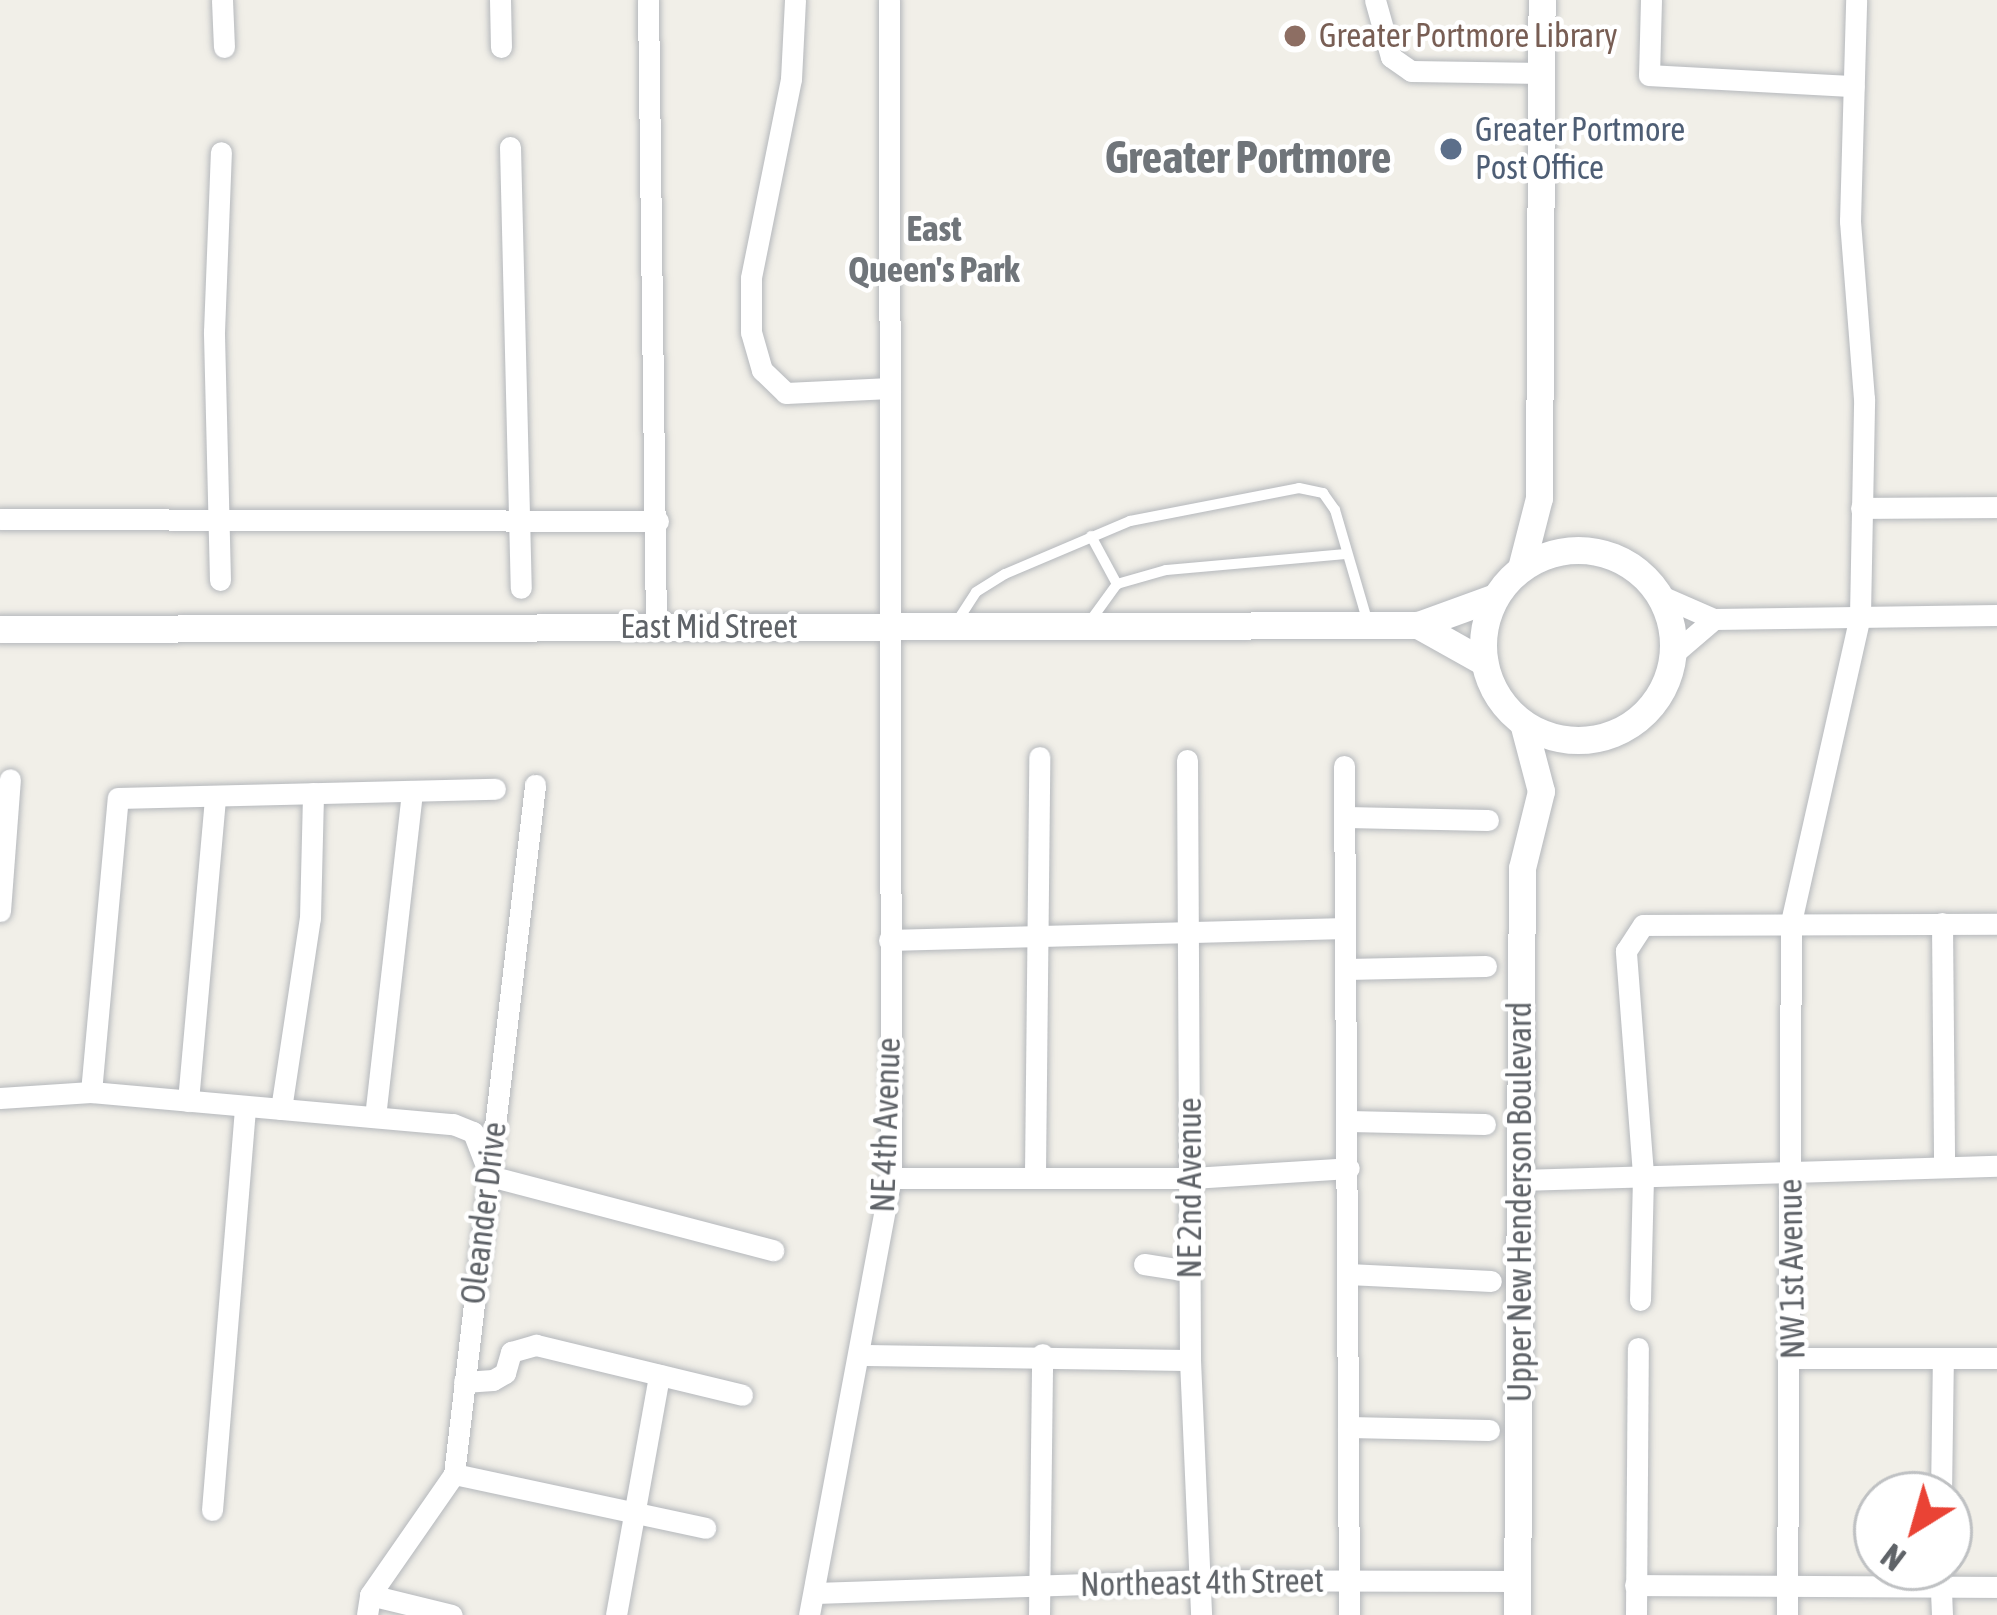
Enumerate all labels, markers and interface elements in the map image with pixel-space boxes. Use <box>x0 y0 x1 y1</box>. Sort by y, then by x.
place label: Greater Portmore Library <box>1319 16 1617 56</box>
marker: Greater Portmore Library <box>1282 23 1308 49</box>
place label: Greater Portmore Post Office <box>1475 110 1685 188</box>
district label: Greater Portmore <box>1105 131 1391 185</box>
marker: Greater Portmore Post Office <box>1438 136 1464 162</box>
district label: East Queen's Park <box>848 206 1020 291</box>
street label: East Mid Street <box>620 607 798 647</box>
street label: Upper New Henderson Boulevard <box>1500 1002 1540 1402</box>
street label: NE 4th Avenue <box>863 1037 909 1213</box>
street label: NE 2nd Avenue <box>1170 1097 1210 1279</box>
street label: Oleander Drive <box>453 1120 515 1306</box>
street label: NW 1st Avenue <box>1771 1178 1813 1360</box>
north arrow <box>1853 1471 1973 1591</box>
text: N <box>1874 1536 1912 1578</box>
street label: Northeast 4th Street <box>1080 1561 1324 1605</box>

